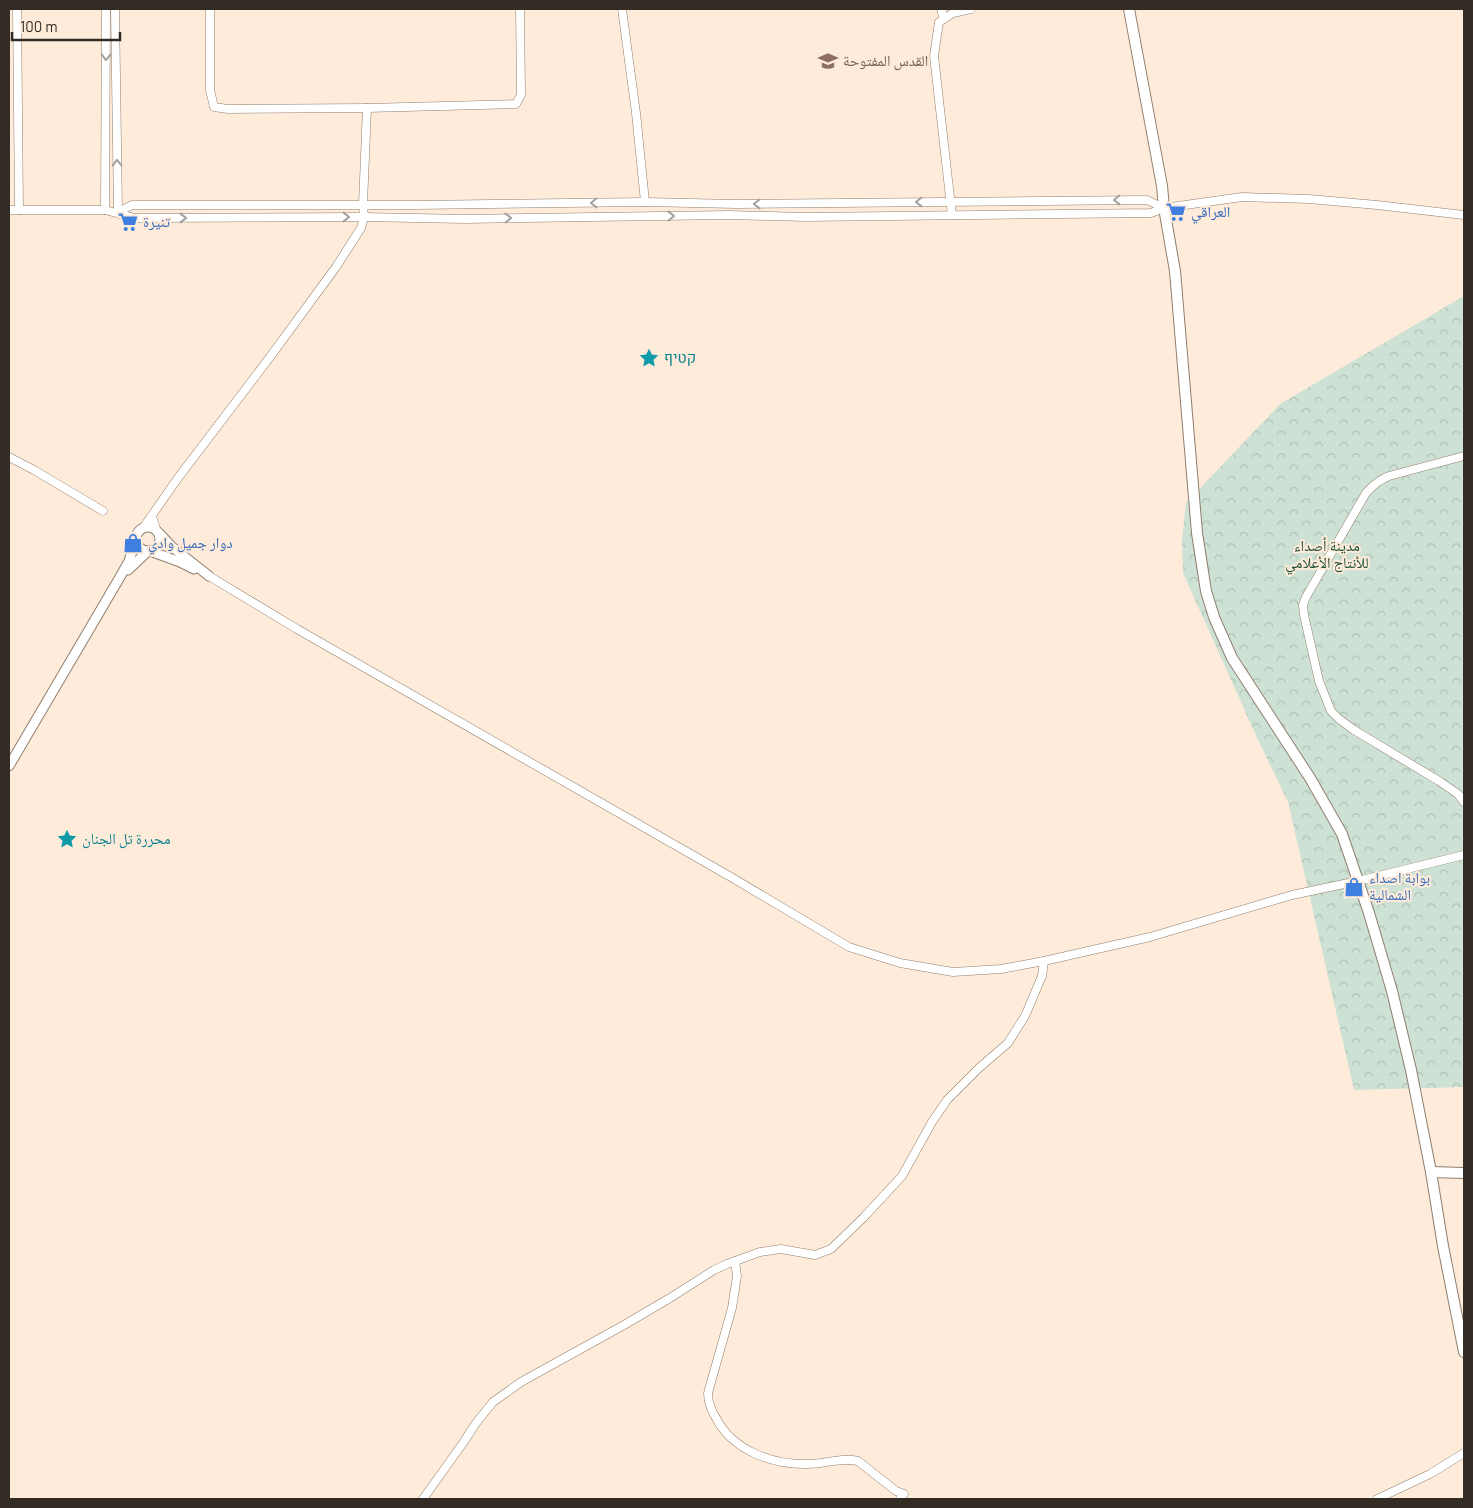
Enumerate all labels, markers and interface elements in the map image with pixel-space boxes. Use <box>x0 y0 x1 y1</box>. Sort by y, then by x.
scale bar <box>12 10 120 42</box>
text: 100 m <box>20 17 58 35</box>
school or university icon: القدس المفتوحة <box>817 50 839 72</box>
place label: القدس المفتوحة <box>843 51 928 71</box>
one-way arrow <box>101 54 111 62</box>
one-way arrow <box>112 159 122 167</box>
one-way arrow <box>1112 195 1120 205</box>
one-way arrow <box>915 197 922 207</box>
one-way arrow <box>590 198 598 208</box>
one-way arrow <box>752 198 760 209</box>
supermarket icon: العراقي <box>1165 201 1187 223</box>
place label: العراقي <box>1191 202 1230 224</box>
supermarket icon: تنيرة <box>117 211 139 233</box>
one-way arrow <box>667 211 675 222</box>
place label: تنيرة <box>143 212 171 231</box>
one-way arrow <box>342 212 350 222</box>
one-way arrow <box>180 213 187 223</box>
one-way arrow <box>504 213 512 223</box>
place icon: קטיף <box>638 347 660 369</box>
place label: קטיף <box>664 348 696 366</box>
shop icon: دوار جميل وادي <box>122 532 144 554</box>
place label: دوار جميل وادي <box>148 533 233 555</box>
park label: مدينة أصداء للأنتاج الأعلامي <box>1285 536 1369 575</box>
place icon: محررة تل الجنان <box>56 828 78 850</box>
place label: محررة تل الجنان <box>82 829 171 849</box>
place label: بوابة اصداء الشمالية <box>1369 868 1430 903</box>
shop icon: بوابة اصداء الشمالية <box>1343 876 1365 898</box>

